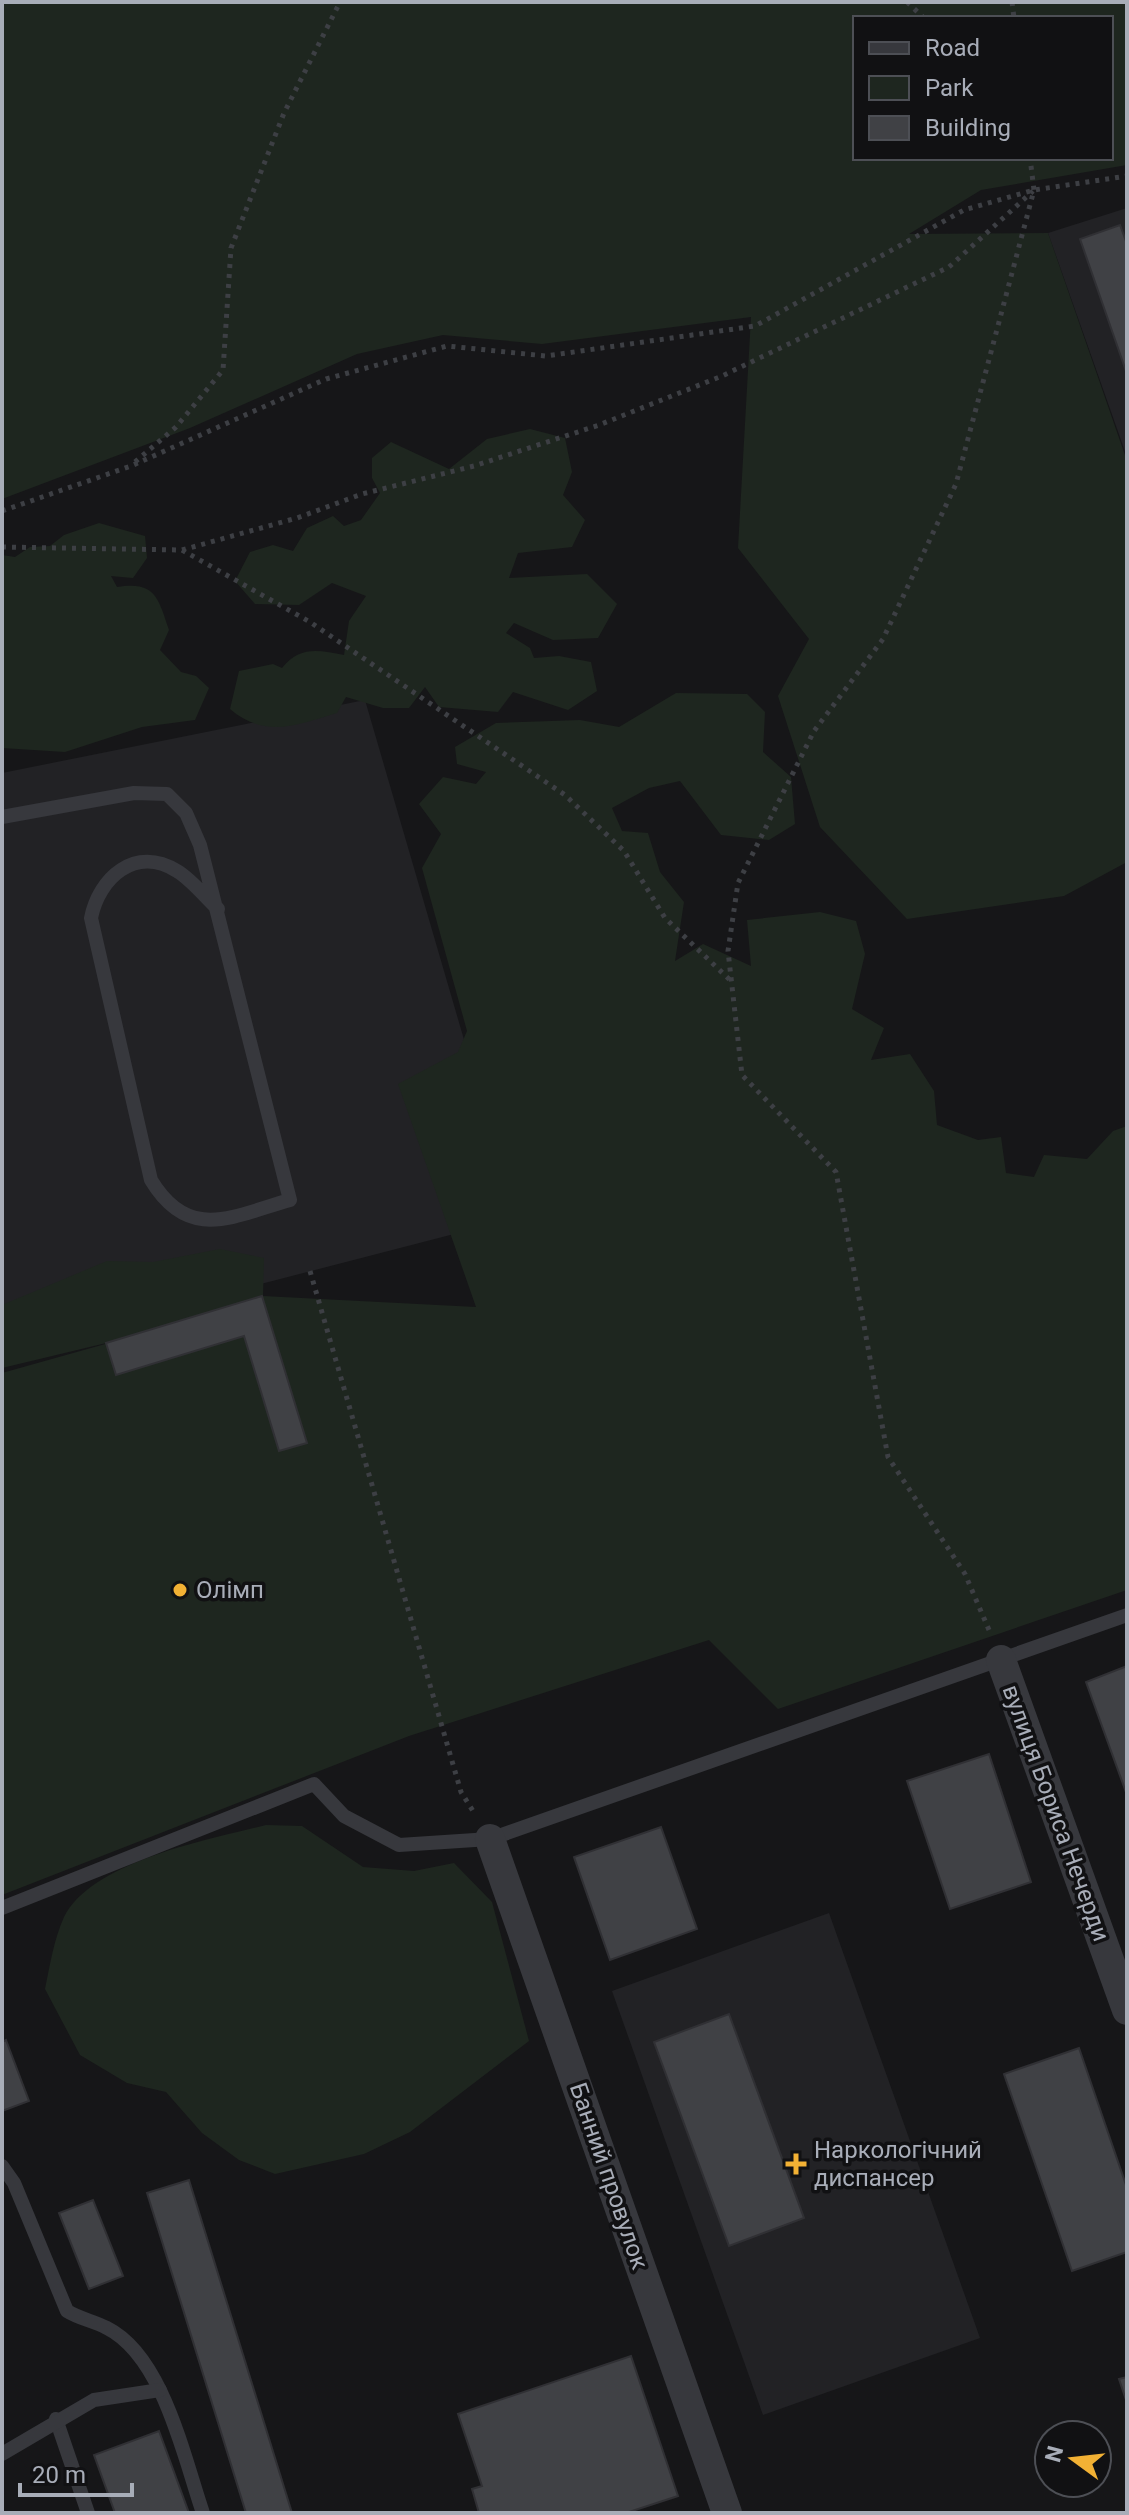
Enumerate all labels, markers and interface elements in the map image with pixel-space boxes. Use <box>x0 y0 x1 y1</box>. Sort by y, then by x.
legend <box>853 16 1113 160</box>
text: Road <box>925 34 980 62</box>
text: Park <box>925 74 974 102</box>
text: Building <box>925 114 1011 142</box>
place label: Олімп <box>196 1576 264 1604</box>
marker: Олімп <box>171 1581 189 1599</box>
street label: вулиця Бориса Нечерди <box>997 1681 1115 1945</box>
street label: Банний провулок <box>564 2079 654 2273</box>
place label: Наркологічний диспансер <box>814 2136 982 2192</box>
marker: Наркологічний диспансер <box>785 2153 807 2175</box>
north arrow <box>1033 2419 1113 2499</box>
text: N <box>1040 2443 1068 2465</box>
scale bar <box>20 2447 132 2497</box>
text: 20 m <box>32 2461 86 2489</box>

